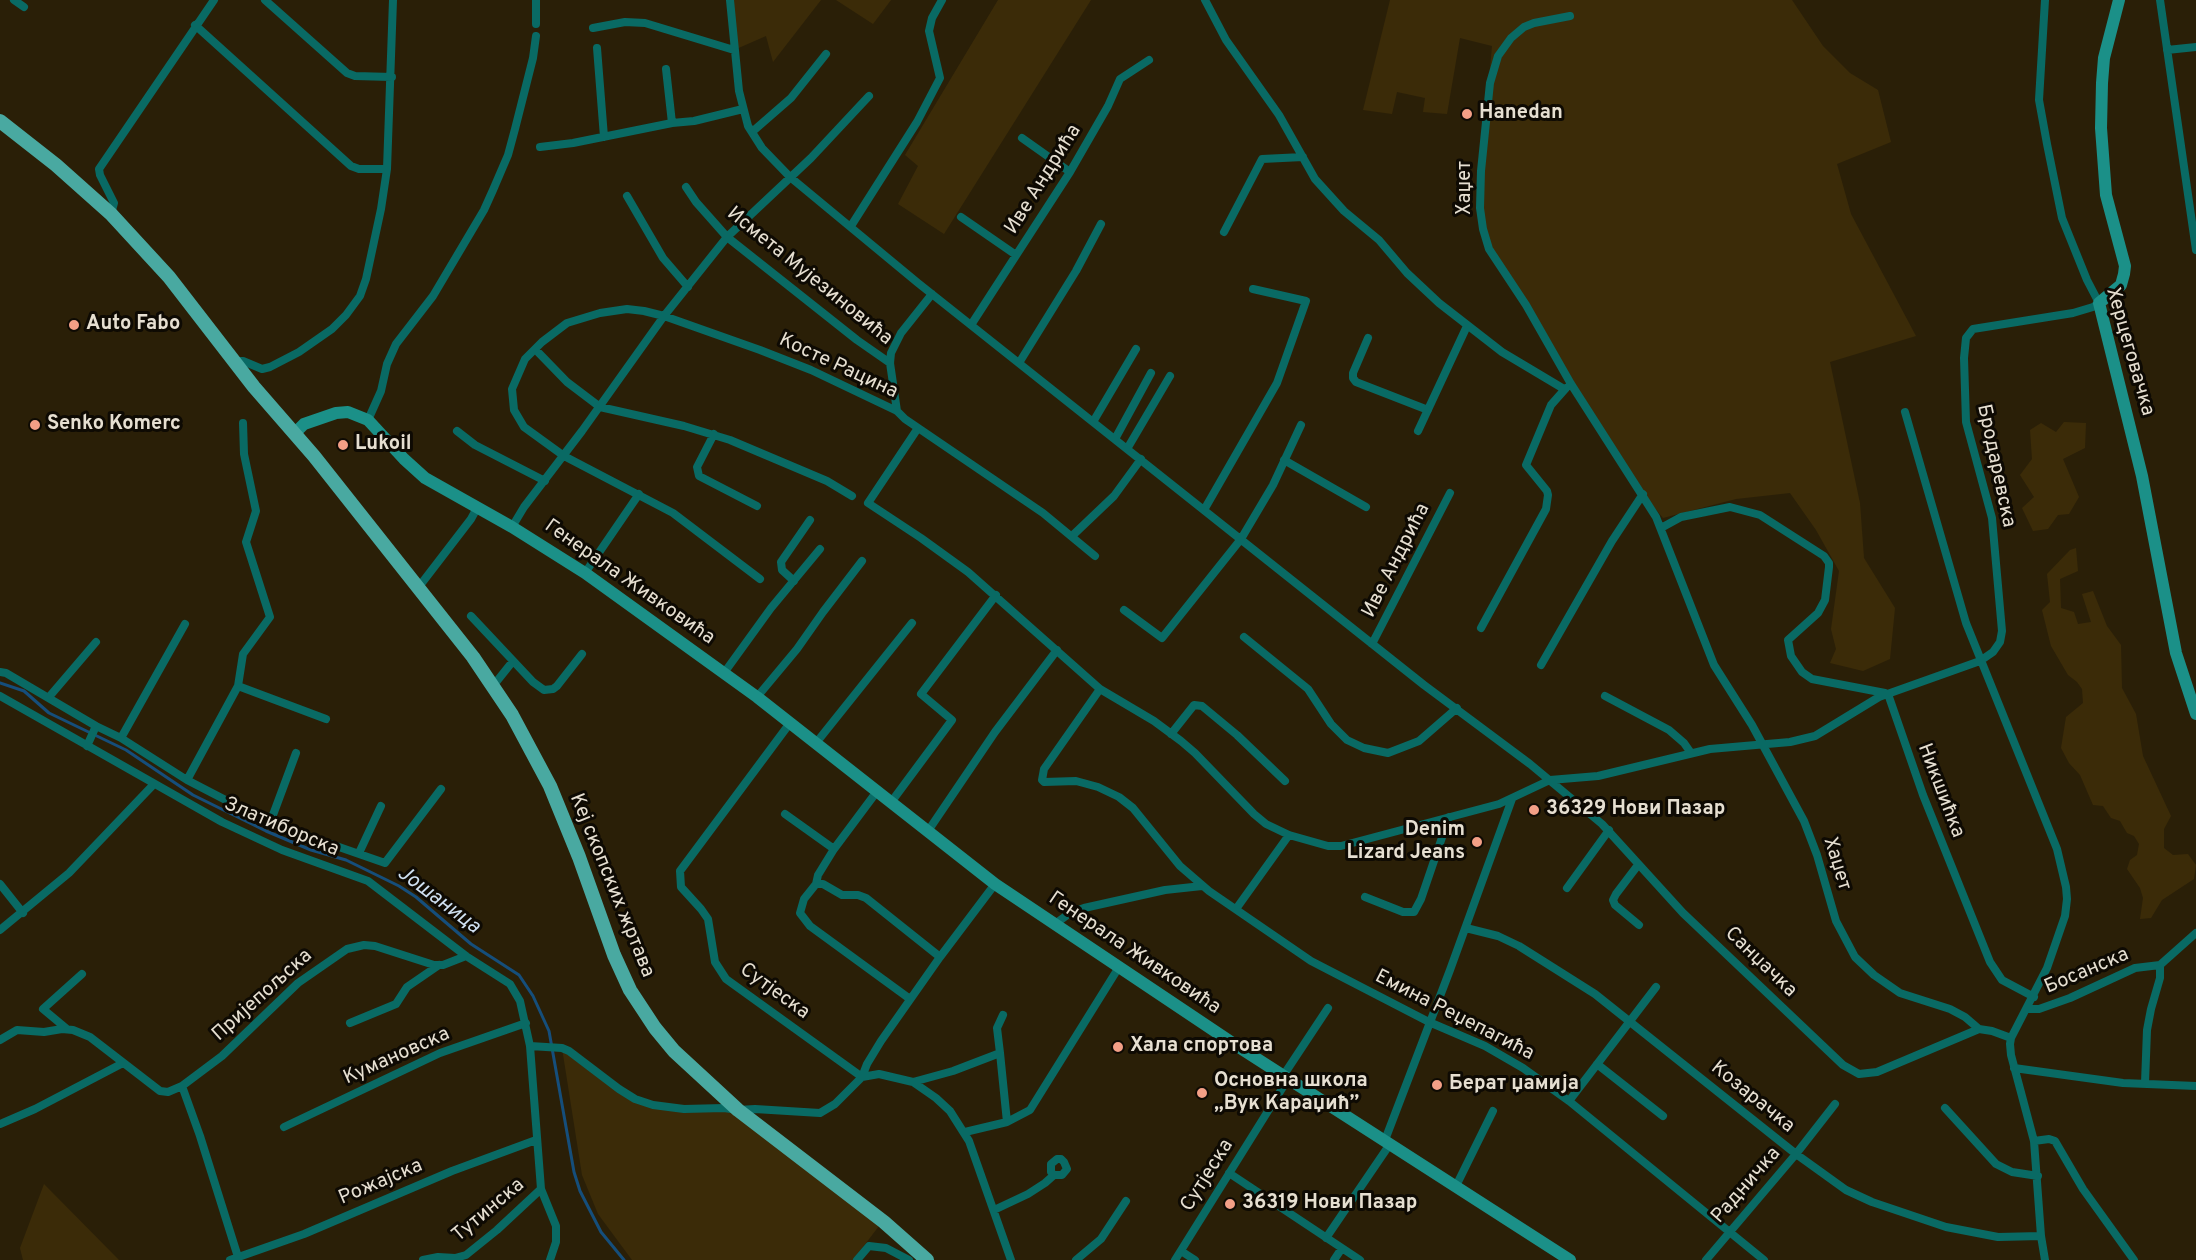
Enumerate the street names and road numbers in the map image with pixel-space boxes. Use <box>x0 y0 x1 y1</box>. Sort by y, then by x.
street label: Иве Андрића <box>1001 121 1087 239</box>
street label: Хаџет <box>1454 161 1478 215</box>
street label: Исмета Мујезиновића <box>721 203 897 351</box>
street label: Херцеговачка <box>2099 285 2159 419</box>
street label: Косте Рацина <box>775 329 901 405</box>
street label: Бродаревска <box>1970 402 2020 530</box>
street label: Иве Андрића <box>1358 500 1436 622</box>
street label: Генерала Живковића <box>539 515 719 651</box>
street label: Никшићка <box>1911 740 1969 842</box>
street label: Кеј скопских жртава <box>563 791 659 981</box>
street label: Златиборска <box>220 793 342 863</box>
street label: Хаџет <box>1817 834 1855 894</box>
street label: Генерала Живковића <box>1043 887 1225 1021</box>
street label: Санџачка <box>1719 923 1801 1003</box>
street label: Босанска <box>2041 943 2133 1001</box>
street label: Пријепољска <box>208 945 318 1047</box>
street label: Сутјеска <box>734 959 814 1025</box>
street label: Емина Реџепагића <box>1370 965 1538 1067</box>
street label: Кумановска <box>340 1023 454 1091</box>
street label: Козарачка <box>1705 1057 1799 1139</box>
street label: Сутјеска <box>1176 1135 1240 1217</box>
street label: Радничка <box>1707 1143 1787 1229</box>
street label: Рожајска <box>335 1155 427 1211</box>
street label: Тутинска <box>448 1174 530 1248</box>

